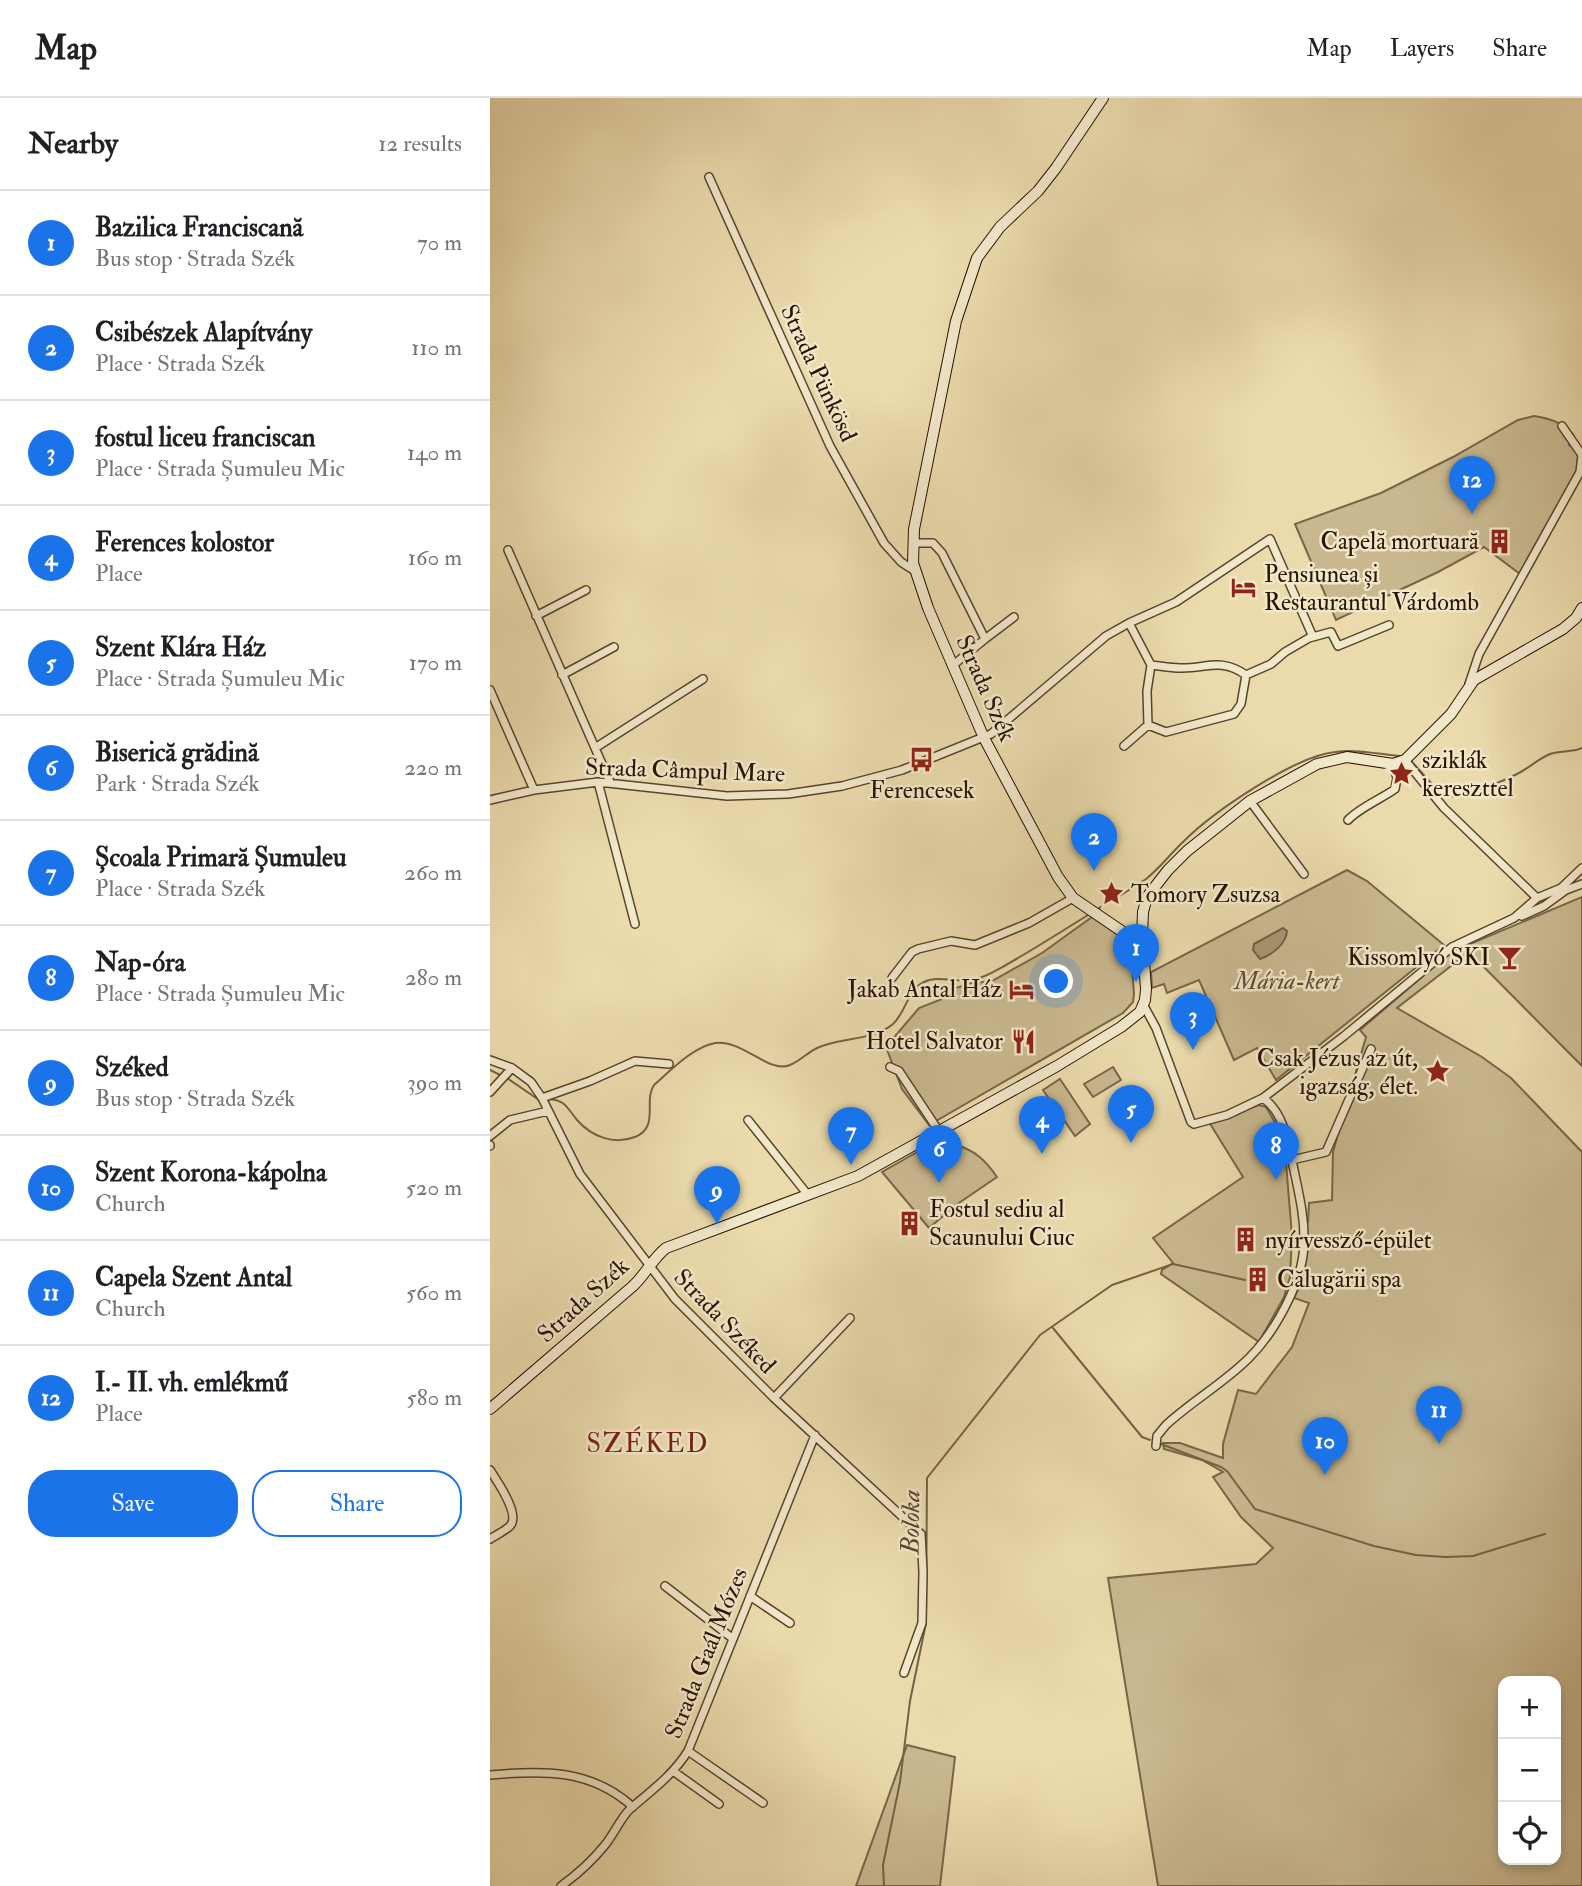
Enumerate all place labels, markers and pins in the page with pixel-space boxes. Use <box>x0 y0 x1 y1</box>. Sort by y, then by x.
pin: 12 <box>1449 456 1495 514</box>
place label: Capelă mortuară <box>1321 526 1480 557</box>
building icon: Capelă mortuară <box>1485 527 1513 555</box>
place label: Pensiunea și Restaurantul Várdomb <box>1264 559 1479 618</box>
hotel icon: Pensiunea și Restaurantul Várdomb <box>1230 574 1258 602</box>
bus stop icon: Ferencesek <box>908 745 936 773</box>
place label: sziklák kereszttel <box>1422 745 1514 804</box>
place icon: sziklák kereszttel <box>1388 760 1416 788</box>
place label: Ferencesek <box>869 775 975 806</box>
pin: 2 <box>1071 813 1117 871</box>
place label: Tomory Zsuzsa <box>1131 879 1281 910</box>
place icon: Tomory Zsuzsa <box>1097 880 1125 908</box>
pin: 1 <box>1113 924 1159 982</box>
place label: Kissomlyó SKI <box>1347 942 1490 973</box>
bar icon: Kissomlyó SKI <box>1496 943 1524 971</box>
place label: Jakab Antal Ház <box>846 974 1002 1005</box>
hotel icon: Jakab Antal Ház <box>1008 975 1036 1003</box>
pin: 3 <box>1170 992 1216 1050</box>
place label: Hotel Salvator <box>866 1026 1003 1057</box>
restaurant icon: Hotel Salvator <box>1009 1027 1037 1055</box>
place label: Csak Jézus az út, igazság, élet. <box>1257 1043 1418 1102</box>
place icon: Csak Jézus az út, igazság, élet. <box>1424 1058 1452 1086</box>
pin: 5 <box>1108 1085 1154 1143</box>
pin: 4 <box>1019 1096 1065 1154</box>
pin: 7 <box>828 1107 874 1165</box>
pin: 8 <box>1253 1122 1299 1180</box>
pin: 6 <box>916 1125 962 1183</box>
pin: 9 <box>694 1166 740 1224</box>
place label: Fostul sediu al Scaunului Ciuc <box>929 1194 1075 1253</box>
building icon: Fostul sediu al Scaunului Ciuc <box>895 1209 923 1237</box>
place label: nyírvessző-épület <box>1265 1225 1432 1256</box>
building icon: nyírvessző-épület <box>1231 1226 1259 1254</box>
place label: Călugării spa <box>1277 1264 1403 1295</box>
building icon: Călugării spa <box>1243 1265 1271 1293</box>
pin: 11 <box>1416 1386 1462 1444</box>
pin: 10 <box>1302 1417 1348 1475</box>

